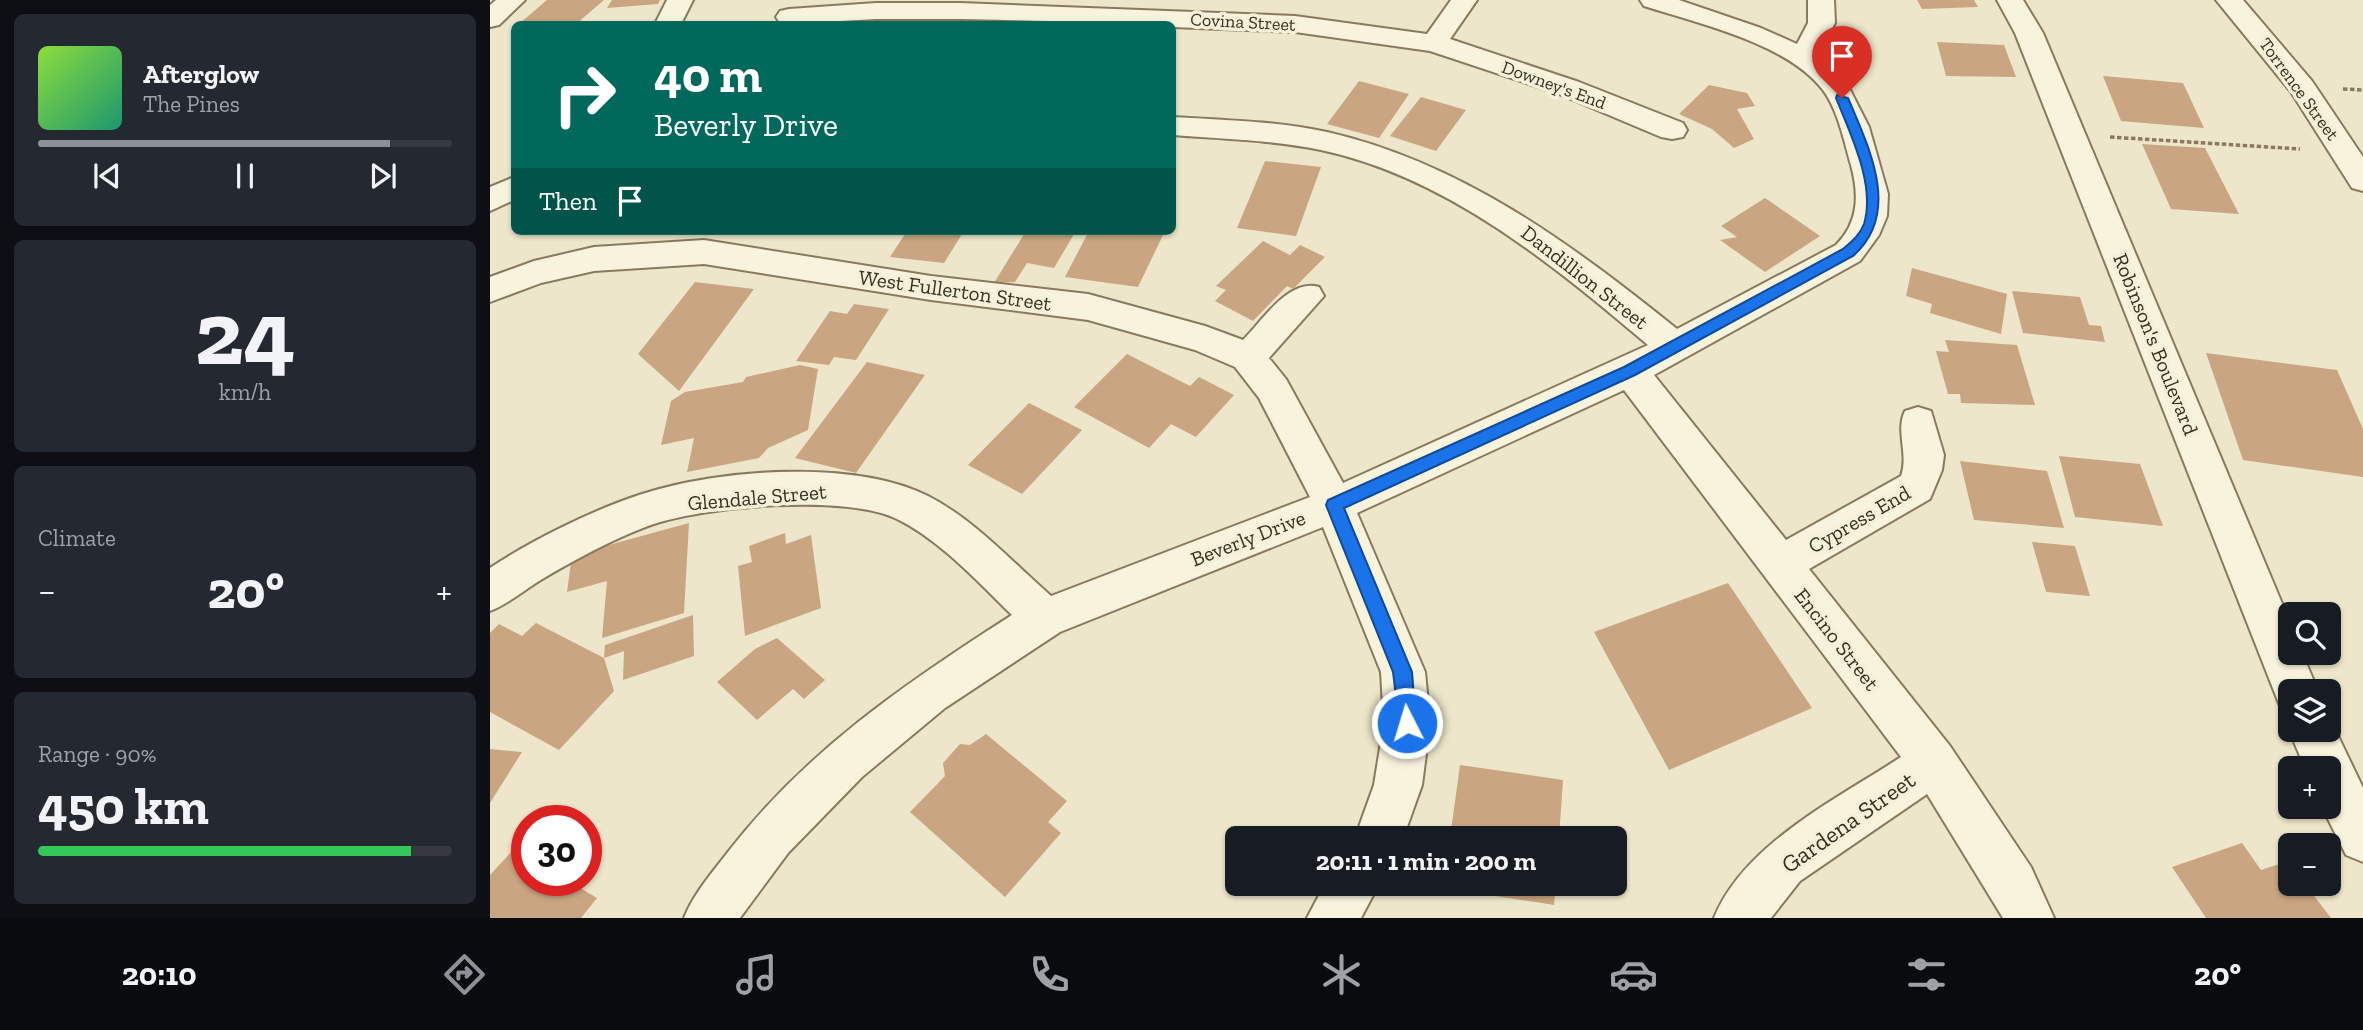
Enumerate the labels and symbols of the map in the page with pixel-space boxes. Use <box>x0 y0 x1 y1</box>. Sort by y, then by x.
street label: Covina Street <box>1190 8 1296 36</box>
pin <box>1812 26 1872 98</box>
street label: Torrence Street <box>2254 33 2344 145</box>
street label: Downey's End <box>1499 56 1609 114</box>
street label: Dandillion Street <box>1517 220 1654 334</box>
street label: Robinson's Boulevard <box>2108 249 2204 439</box>
street label: West Fullerton Street <box>857 264 1053 316</box>
street label: Glendale Street <box>687 478 828 516</box>
street label: Cypress End <box>1804 480 1915 558</box>
street label: Beverly Drive <box>1187 505 1309 571</box>
street label: Encino Street <box>1789 583 1885 695</box>
position arrow <box>1370 686 1444 760</box>
street label: Gardena Street <box>1775 765 1921 879</box>
speed limit sign: 30 <box>511 805 602 896</box>

